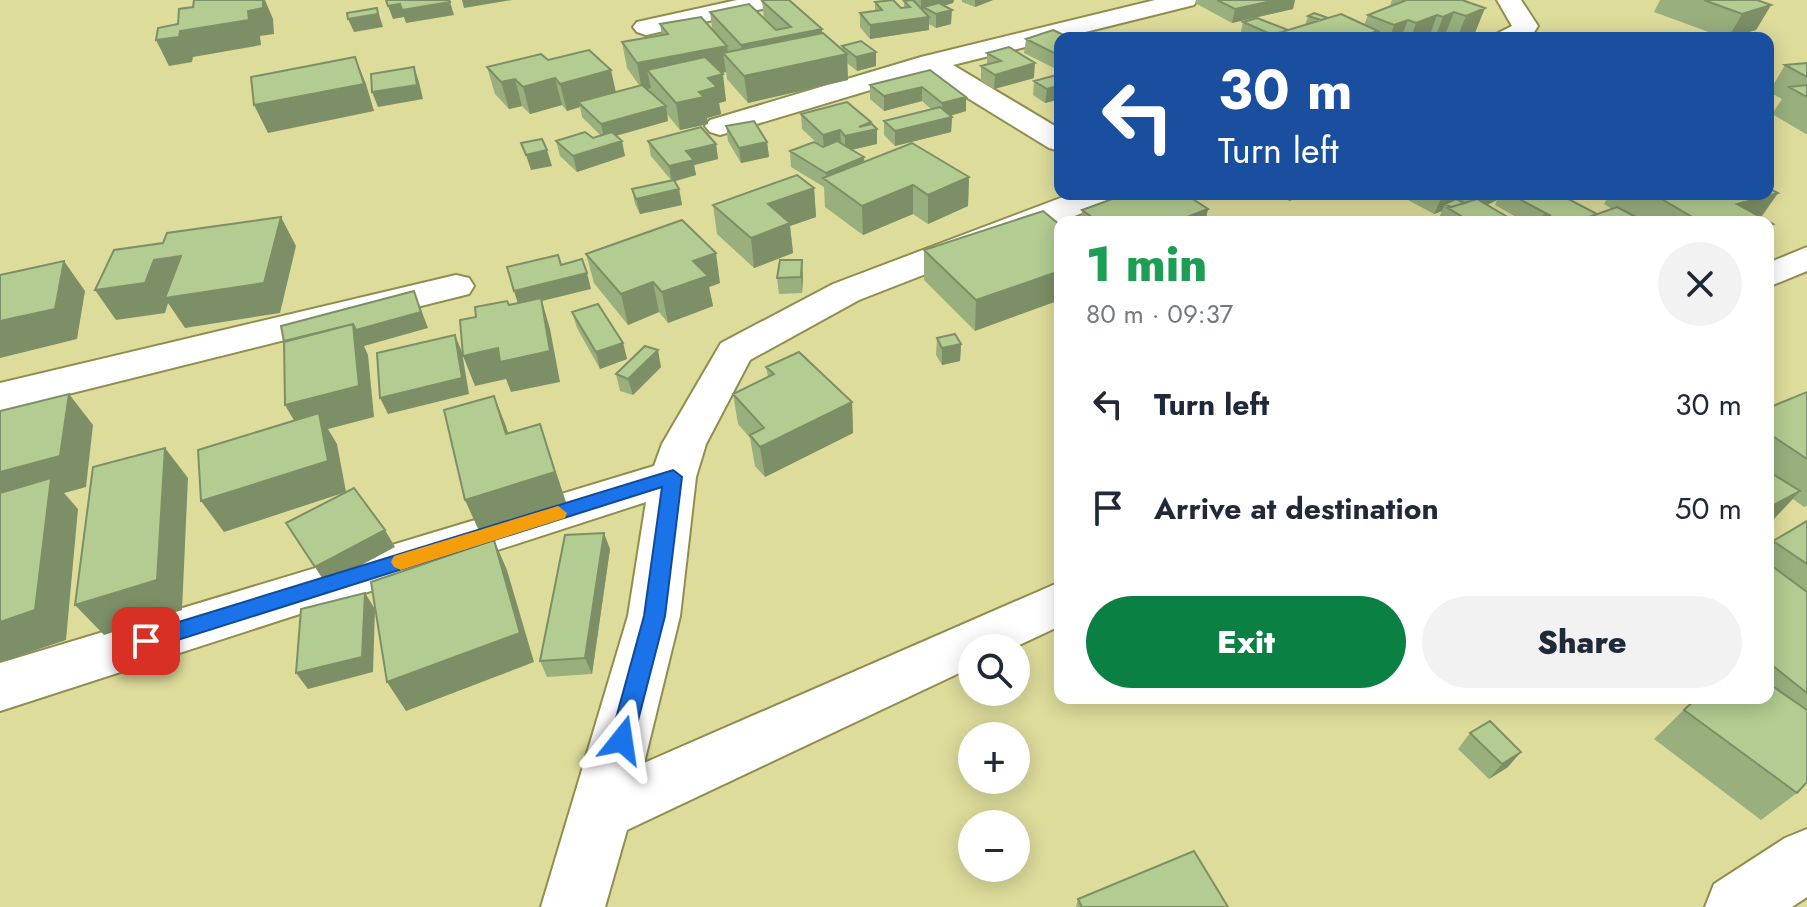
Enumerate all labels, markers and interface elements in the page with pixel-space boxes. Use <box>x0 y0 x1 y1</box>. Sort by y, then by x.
text: 30 m <box>1218 49 1353 130</box>
icon: left <box>1086 64 1190 168</box>
text: Turn left <box>1218 124 1339 176</box>
text: 1 min <box>1086 230 1207 299</box>
button: close <box>1658 242 1742 326</box>
text: 80 m · 09:37 <box>1086 295 1233 333</box>
icon: left <box>1086 382 1130 426</box>
text: Turn left <box>1154 383 1269 426</box>
text: 30 m <box>1675 383 1742 426</box>
icon: arrive <box>1086 486 1130 530</box>
text: Arrive at destination <box>1154 487 1439 530</box>
text: 50 m <box>1675 487 1742 530</box>
button: Exit <box>1086 596 1406 688</box>
button: Share <box>1422 596 1742 688</box>
pin <box>112 607 180 675</box>
icon: arrive <box>124 619 168 663</box>
map controls <box>958 634 1030 882</box>
button: search <box>958 634 1030 706</box>
position arrow <box>580 698 664 782</box>
button: + <box>958 722 1030 794</box>
button: − <box>958 810 1030 882</box>

